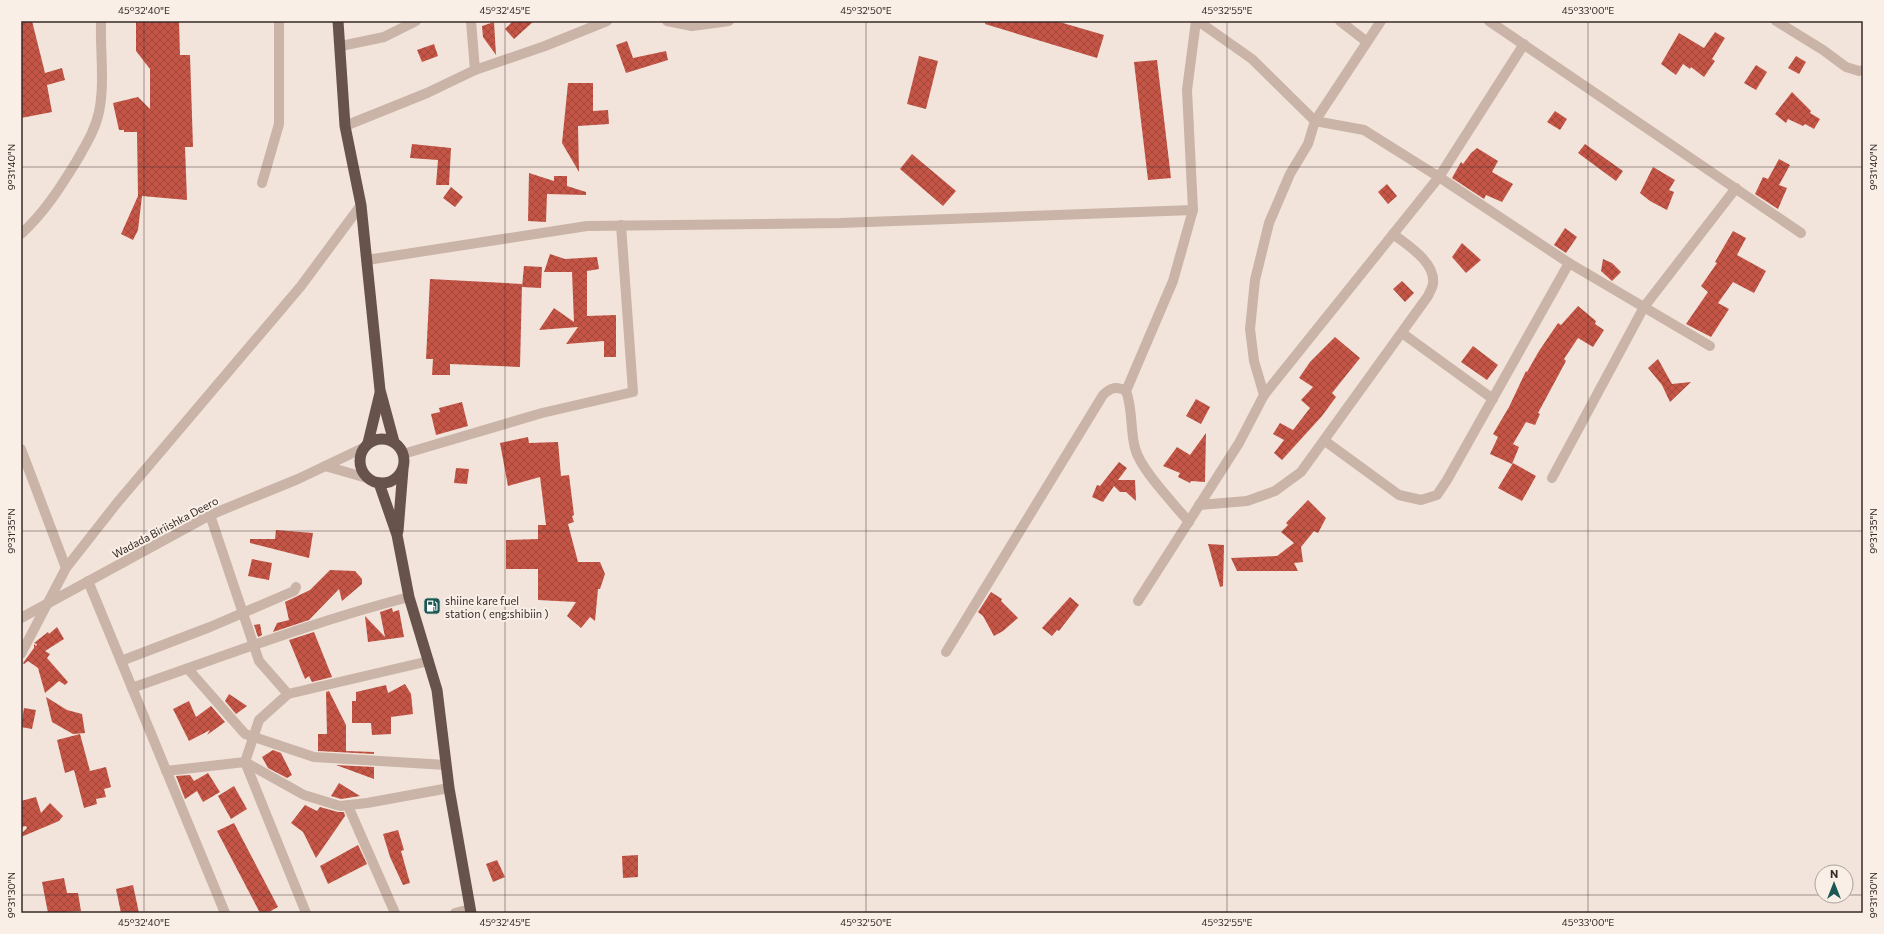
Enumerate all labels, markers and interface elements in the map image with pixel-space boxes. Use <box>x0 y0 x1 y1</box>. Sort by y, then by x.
text: 45°32'40"E <box>118 4 170 16</box>
text: 45°32'45"E <box>479 4 531 16</box>
text: 45°32'50"E <box>840 4 892 16</box>
text: 45°32'55"E <box>1202 4 1252 16</box>
text: 45°33'00"E <box>1562 4 1614 16</box>
text: 9°31'40"N <box>5 144 17 190</box>
text: 9°31'40"N <box>1867 144 1879 190</box>
street label: Wadada Biriishka Deero <box>110 493 221 561</box>
text: 9°31'35"N <box>5 508 17 554</box>
text: 9°31'35"N <box>1867 508 1879 554</box>
place label: shiine kare fuel station ( eng:shibiin ) <box>445 594 549 620</box>
fuel station icon: shiine kare fuel station ( eng:shibiin ) <box>422 596 442 616</box>
north arrow <box>1814 864 1854 904</box>
text: N <box>1830 867 1838 880</box>
text: 9°31'30"N <box>5 872 17 918</box>
text: 9°31'30"N <box>1867 872 1879 918</box>
text: 45°32'40"E <box>118 916 170 928</box>
text: 45°32'45"E <box>479 916 531 928</box>
text: 45°32'50"E <box>840 916 892 928</box>
text: 45°32'55"E <box>1202 916 1252 928</box>
text: 45°33'00"E <box>1562 916 1614 928</box>

